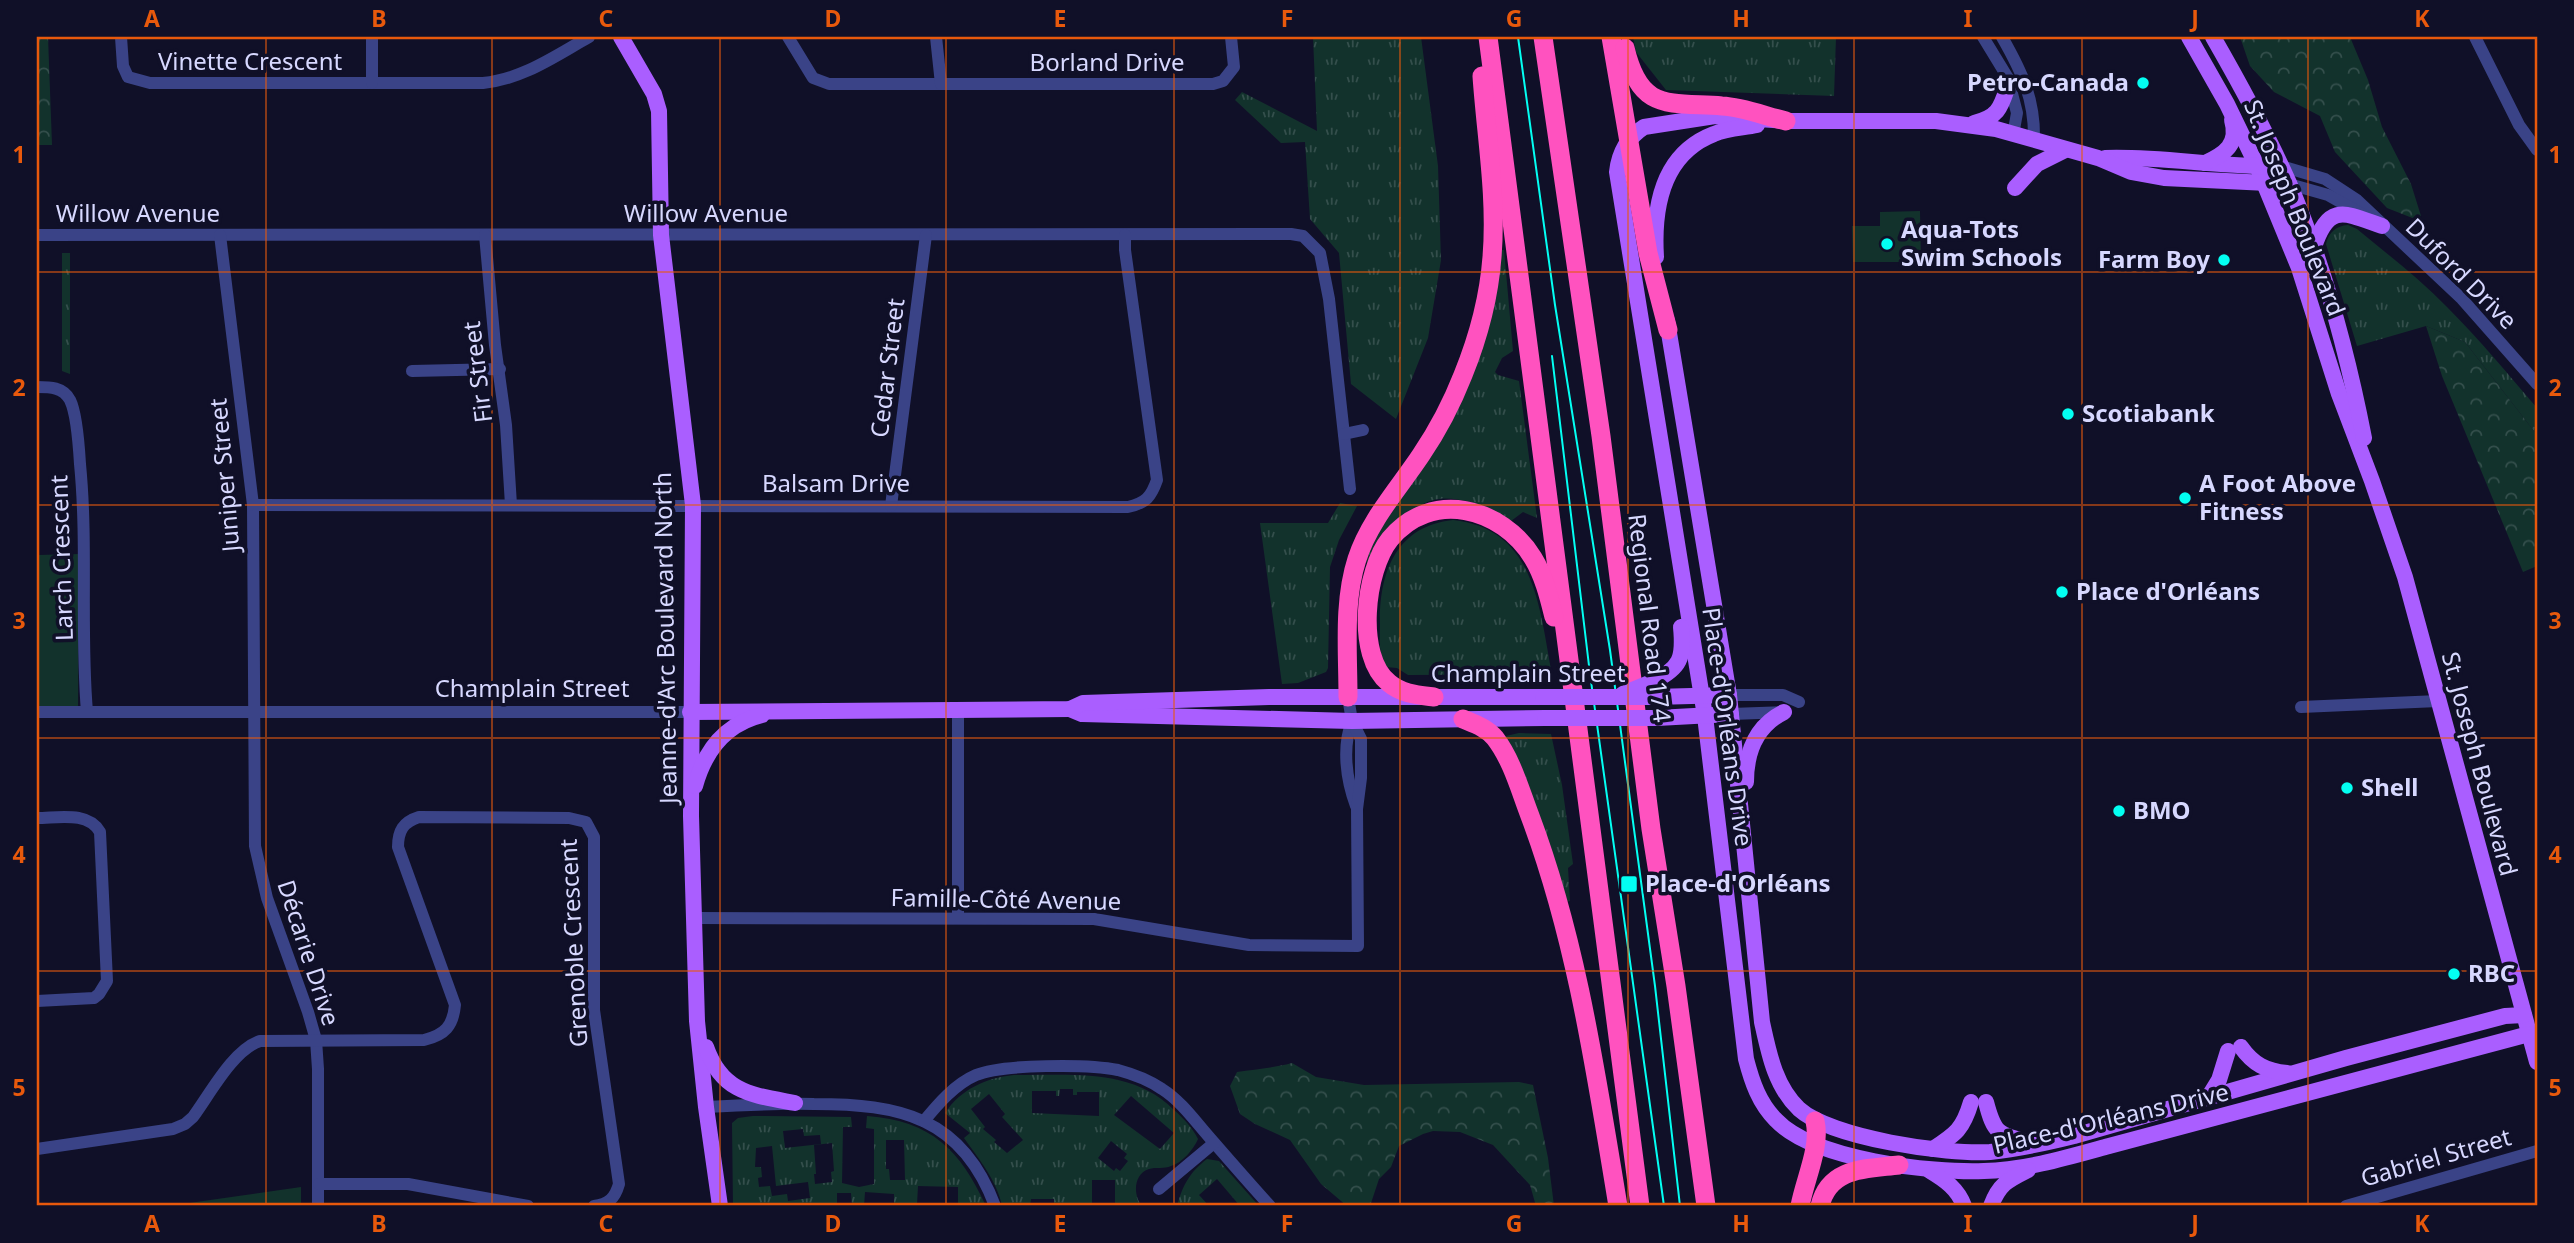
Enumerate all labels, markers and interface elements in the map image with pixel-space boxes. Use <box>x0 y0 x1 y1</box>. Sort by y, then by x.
text: A <box>144 2 160 34</box>
text: B <box>371 2 387 34</box>
text: C <box>599 2 614 34</box>
text: D <box>825 2 841 34</box>
text: E <box>1054 2 1066 34</box>
text: F <box>1281 2 1293 34</box>
text: G <box>1506 2 1522 34</box>
text: H <box>1732 2 1750 34</box>
text: I <box>1964 2 1973 34</box>
text: J <box>2189 2 2199 34</box>
text: K <box>2414 2 2430 34</box>
street label: Vinette Crescent <box>158 44 342 77</box>
street label: Borland Drive <box>1030 45 1184 78</box>
place label: Petro-Canada <box>1967 65 2129 98</box>
marker: Petro-Canada <box>2135 75 2151 91</box>
street label: St. Joseph Boulevard <box>2237 94 2354 320</box>
text: 1 <box>12 138 26 170</box>
text: 1 <box>2548 138 2562 170</box>
street label: Willow Avenue <box>56 196 220 229</box>
street label: Willow Avenue <box>624 196 788 229</box>
street label: Duford Drive <box>2399 210 2525 336</box>
place label: Aqua-Tots Swim Schools <box>1901 212 2062 273</box>
marker: Aqua-Tots Swim Schools <box>1879 236 1895 252</box>
place label: Farm Boy <box>2098 242 2210 275</box>
marker: Farm Boy <box>2216 252 2232 268</box>
street label: Cedar Street <box>862 296 911 439</box>
street label: Fir Street <box>454 319 499 425</box>
text: 2 <box>12 371 26 403</box>
text: 2 <box>2548 371 2562 403</box>
place label: Scotiabank <box>2082 396 2215 429</box>
street label: Juniper Street <box>200 397 247 555</box>
marker: Scotiabank <box>2060 406 2076 422</box>
street label: Balsam Drive <box>762 466 910 499</box>
place label: A Foot Above Fitness <box>2199 466 2356 527</box>
street label: Jeanne-d'Arc Boulevard North <box>645 472 684 806</box>
street label: Larch Crescent <box>41 474 80 642</box>
marker: A Foot Above Fitness <box>2177 490 2193 506</box>
street label: Regional Road 174 <box>1621 512 1680 724</box>
place label: Place d'Orléans <box>2076 574 2260 607</box>
marker: Place d'Orléans <box>2054 584 2070 600</box>
text: 3 <box>12 604 26 636</box>
text: 3 <box>2548 604 2562 636</box>
street label: Place-d'Orléans Drive <box>1695 605 1762 848</box>
street label: St. Joseph Boulevard <box>2435 648 2526 879</box>
street label: Champlain Street <box>1431 656 1626 689</box>
street label: Champlain Street <box>435 671 630 704</box>
place label: Shell <box>2361 770 2418 803</box>
marker: Shell <box>2339 780 2355 796</box>
place label: BMO <box>2133 793 2191 826</box>
marker: BMO <box>2111 803 2127 819</box>
text: 4 <box>12 838 26 870</box>
street label: Grenoble Crescent <box>551 838 594 1048</box>
text: 4 <box>2548 838 2562 870</box>
place label: Place-d'Orléans <box>1645 866 1831 899</box>
marker: Place-d'Orléans <box>1619 874 1639 894</box>
street label: Décarie Drive <box>270 875 348 1030</box>
street label: Famille-Côté Avenue <box>890 880 1122 917</box>
place label: RBC <box>2468 956 2515 989</box>
marker: RBC <box>2446 966 2462 982</box>
text: 5 <box>12 1071 26 1103</box>
text: 5 <box>2548 1071 2562 1103</box>
street label: Place-d'Orléans Drive <box>1990 1074 2232 1161</box>
street label: Gabriel Street <box>2357 1119 2515 1194</box>
text: A <box>144 1207 160 1239</box>
text: B <box>371 1207 387 1239</box>
text: C <box>599 1207 614 1239</box>
text: D <box>825 1207 841 1239</box>
text: E <box>1054 1207 1066 1239</box>
text: F <box>1281 1207 1293 1239</box>
text: G <box>1506 1207 1522 1239</box>
text: H <box>1732 1207 1750 1239</box>
text: I <box>1964 1207 1973 1239</box>
text: J <box>2189 1207 2199 1239</box>
text: K <box>2414 1207 2430 1239</box>

